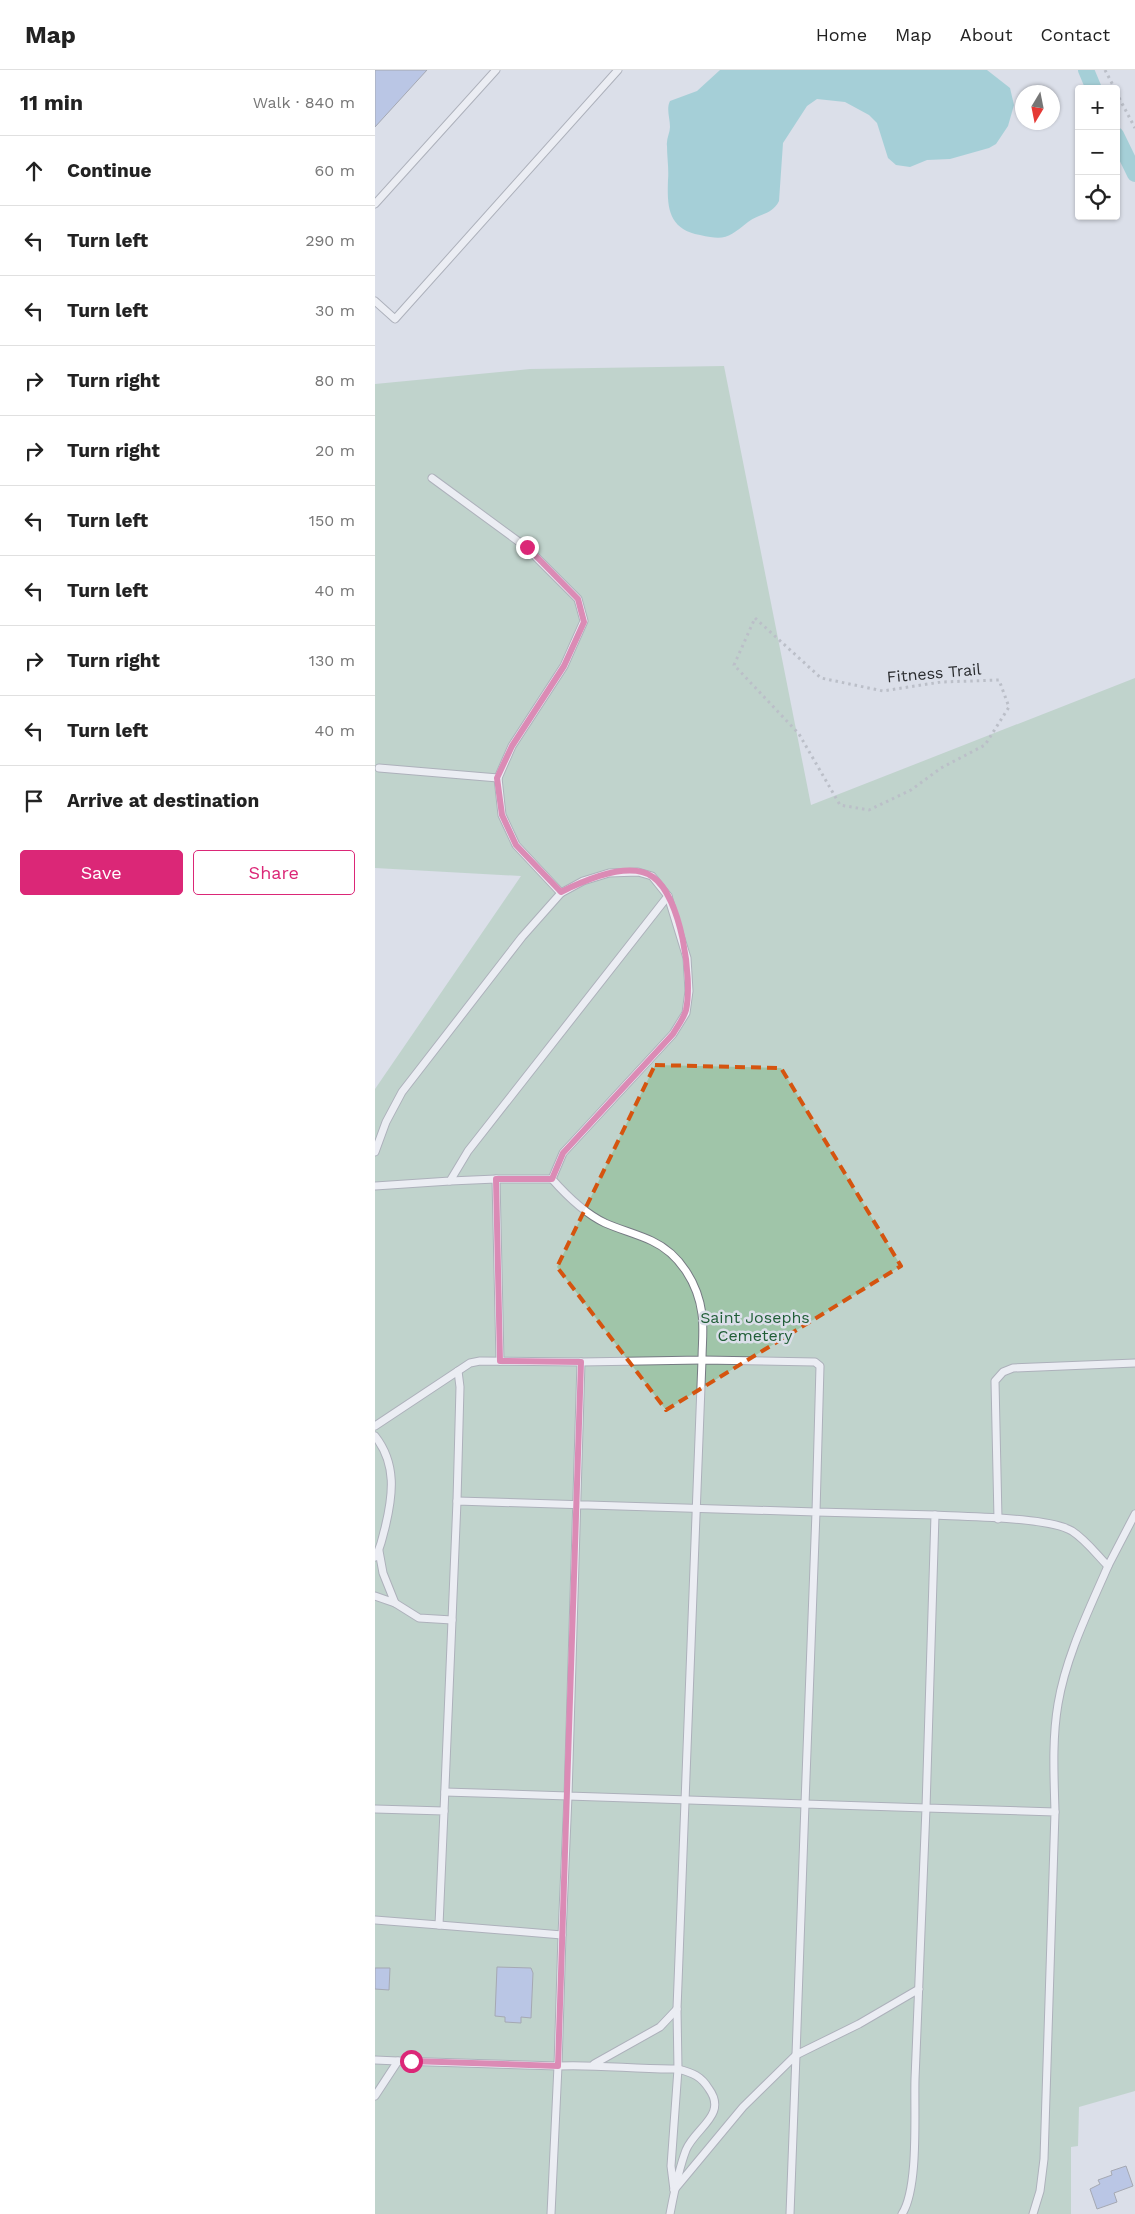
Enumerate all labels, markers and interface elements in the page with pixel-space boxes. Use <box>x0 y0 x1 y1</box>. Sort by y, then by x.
text: Map <box>25 21 76 49</box>
text: Home <box>816 24 867 45</box>
text: Map <box>895 24 932 45</box>
text: About <box>960 24 1012 45</box>
text: Contact <box>1040 24 1110 45</box>
north arrow <box>1015 85 1060 130</box>
map controls <box>1075 85 1120 220</box>
button: + <box>1075 85 1120 130</box>
text: 11 min <box>20 90 83 115</box>
text: Walk · 840 m <box>253 93 355 112</box>
button: − <box>1075 130 1120 175</box>
icon: ahead <box>20 157 48 185</box>
text: Continue <box>67 159 151 182</box>
text: 60 m <box>315 161 355 180</box>
button: locate <box>1075 175 1120 220</box>
icon: left <box>20 227 48 255</box>
text: Turn left <box>67 229 148 252</box>
text: 290 m <box>305 231 355 250</box>
icon: left <box>20 297 48 325</box>
text: Turn left <box>67 299 148 322</box>
text: 30 m <box>315 301 355 320</box>
icon: right <box>20 367 48 395</box>
text: Turn right <box>67 369 160 392</box>
text: 80 m <box>314 371 355 390</box>
icon: right <box>20 437 48 465</box>
text: Turn right <box>67 439 160 462</box>
text: 20 m <box>315 441 355 460</box>
icon: left <box>20 507 48 535</box>
text: Turn left <box>67 509 148 532</box>
text: 150 m <box>309 511 355 530</box>
route end <box>516 536 539 559</box>
icon: left <box>20 577 48 605</box>
text: Turn left <box>67 579 148 602</box>
text: 40 m <box>315 581 355 600</box>
icon: right <box>20 647 48 675</box>
text: Turn right <box>67 649 160 672</box>
text: 130 m <box>309 651 355 670</box>
street label: Fitness Trail <box>886 659 982 687</box>
icon: left <box>20 717 48 745</box>
text: Turn left <box>67 719 148 742</box>
text: 40 m <box>315 721 355 740</box>
icon: arrive <box>20 787 48 815</box>
text: Arrive at destination <box>67 789 259 812</box>
button: Save <box>20 850 183 895</box>
button: Share <box>193 850 355 895</box>
park label: Saint Josephs Cemetery <box>700 1308 810 1345</box>
route start <box>400 2050 423 2073</box>

